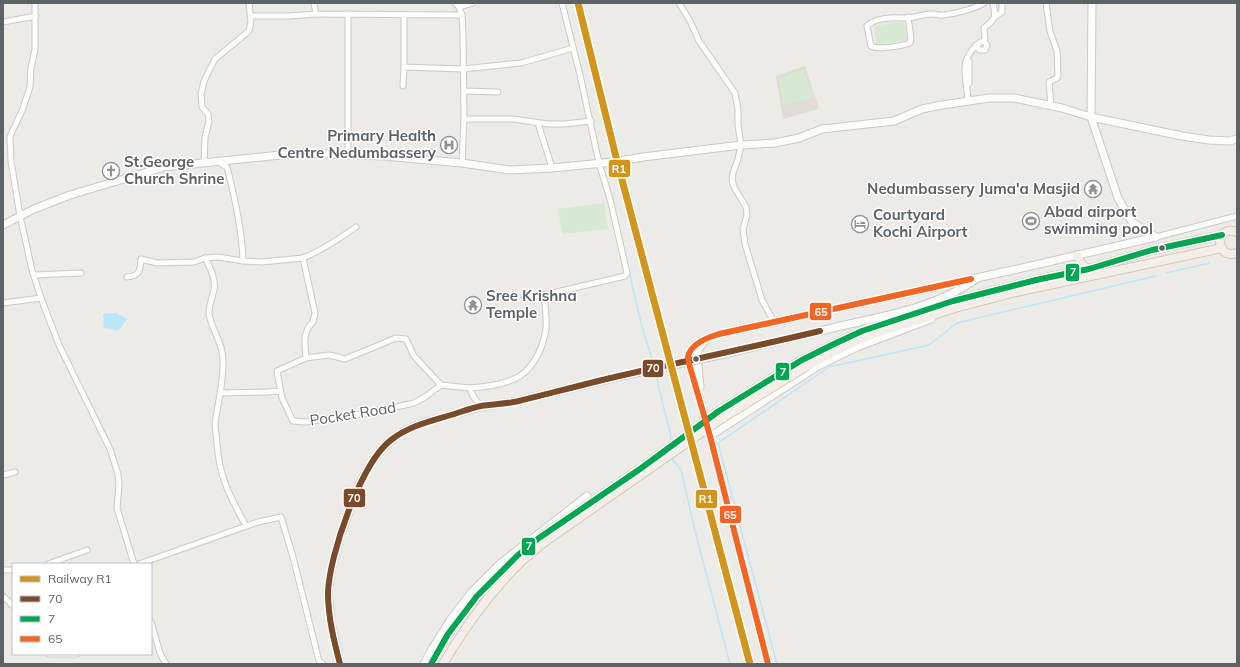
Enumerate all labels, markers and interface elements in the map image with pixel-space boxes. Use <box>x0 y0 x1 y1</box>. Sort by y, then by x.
place label: Primary Health Centre Nedumbassery <box>278 126 437 162</box>
hospital icon: Primary Health Centre Nedumbassery <box>439 135 459 155</box>
place label: St.George Church Shrine <box>124 152 225 188</box>
line badge: R1 <box>608 159 631 178</box>
church icon: St.George Church Shrine <box>101 161 121 181</box>
text: R1 <box>612 162 627 176</box>
place label: Nedumbassery Juma'a Masjid <box>867 179 1080 198</box>
temple icon: Nedumbassery Juma'a Masjid <box>1083 179 1103 199</box>
place label: Abad airport swimming pool <box>1044 202 1153 238</box>
place label: Courtyard Kochi Airport <box>873 205 968 241</box>
sports icon: Abad airport swimming pool <box>1021 211 1041 231</box>
hotel icon: Courtyard Kochi Airport <box>850 214 870 234</box>
unlabelled marker <box>1157 243 1167 253</box>
line badge: 7 <box>1065 263 1080 282</box>
text: 7 <box>1070 265 1077 279</box>
place label: Sree Krishna Temple <box>486 286 577 322</box>
temple icon: Sree Krishna Temple <box>463 295 483 315</box>
line badge: 65 <box>809 302 832 321</box>
text: 65 <box>814 305 828 319</box>
unlabelled marker <box>691 354 701 364</box>
line badge: 70 <box>642 359 664 378</box>
text: 70 <box>646 361 660 375</box>
line badge: 7 <box>775 362 790 381</box>
text: 7 <box>780 365 787 379</box>
street label: Pocket Road <box>308 397 397 430</box>
line badge: 70 <box>343 488 366 508</box>
line badge: R1 <box>695 489 718 509</box>
text: 70 <box>347 491 361 505</box>
text: R1 <box>699 492 714 506</box>
line badge: 65 <box>719 505 742 524</box>
text: 65 <box>723 508 737 522</box>
line badge: 7 <box>521 537 536 556</box>
text: 7 <box>526 539 533 553</box>
legend <box>12 563 152 655</box>
text: Railway R1 <box>48 571 112 586</box>
text: 70 <box>48 591 62 606</box>
text: 7 <box>48 611 55 626</box>
text: 65 <box>48 631 62 646</box>

